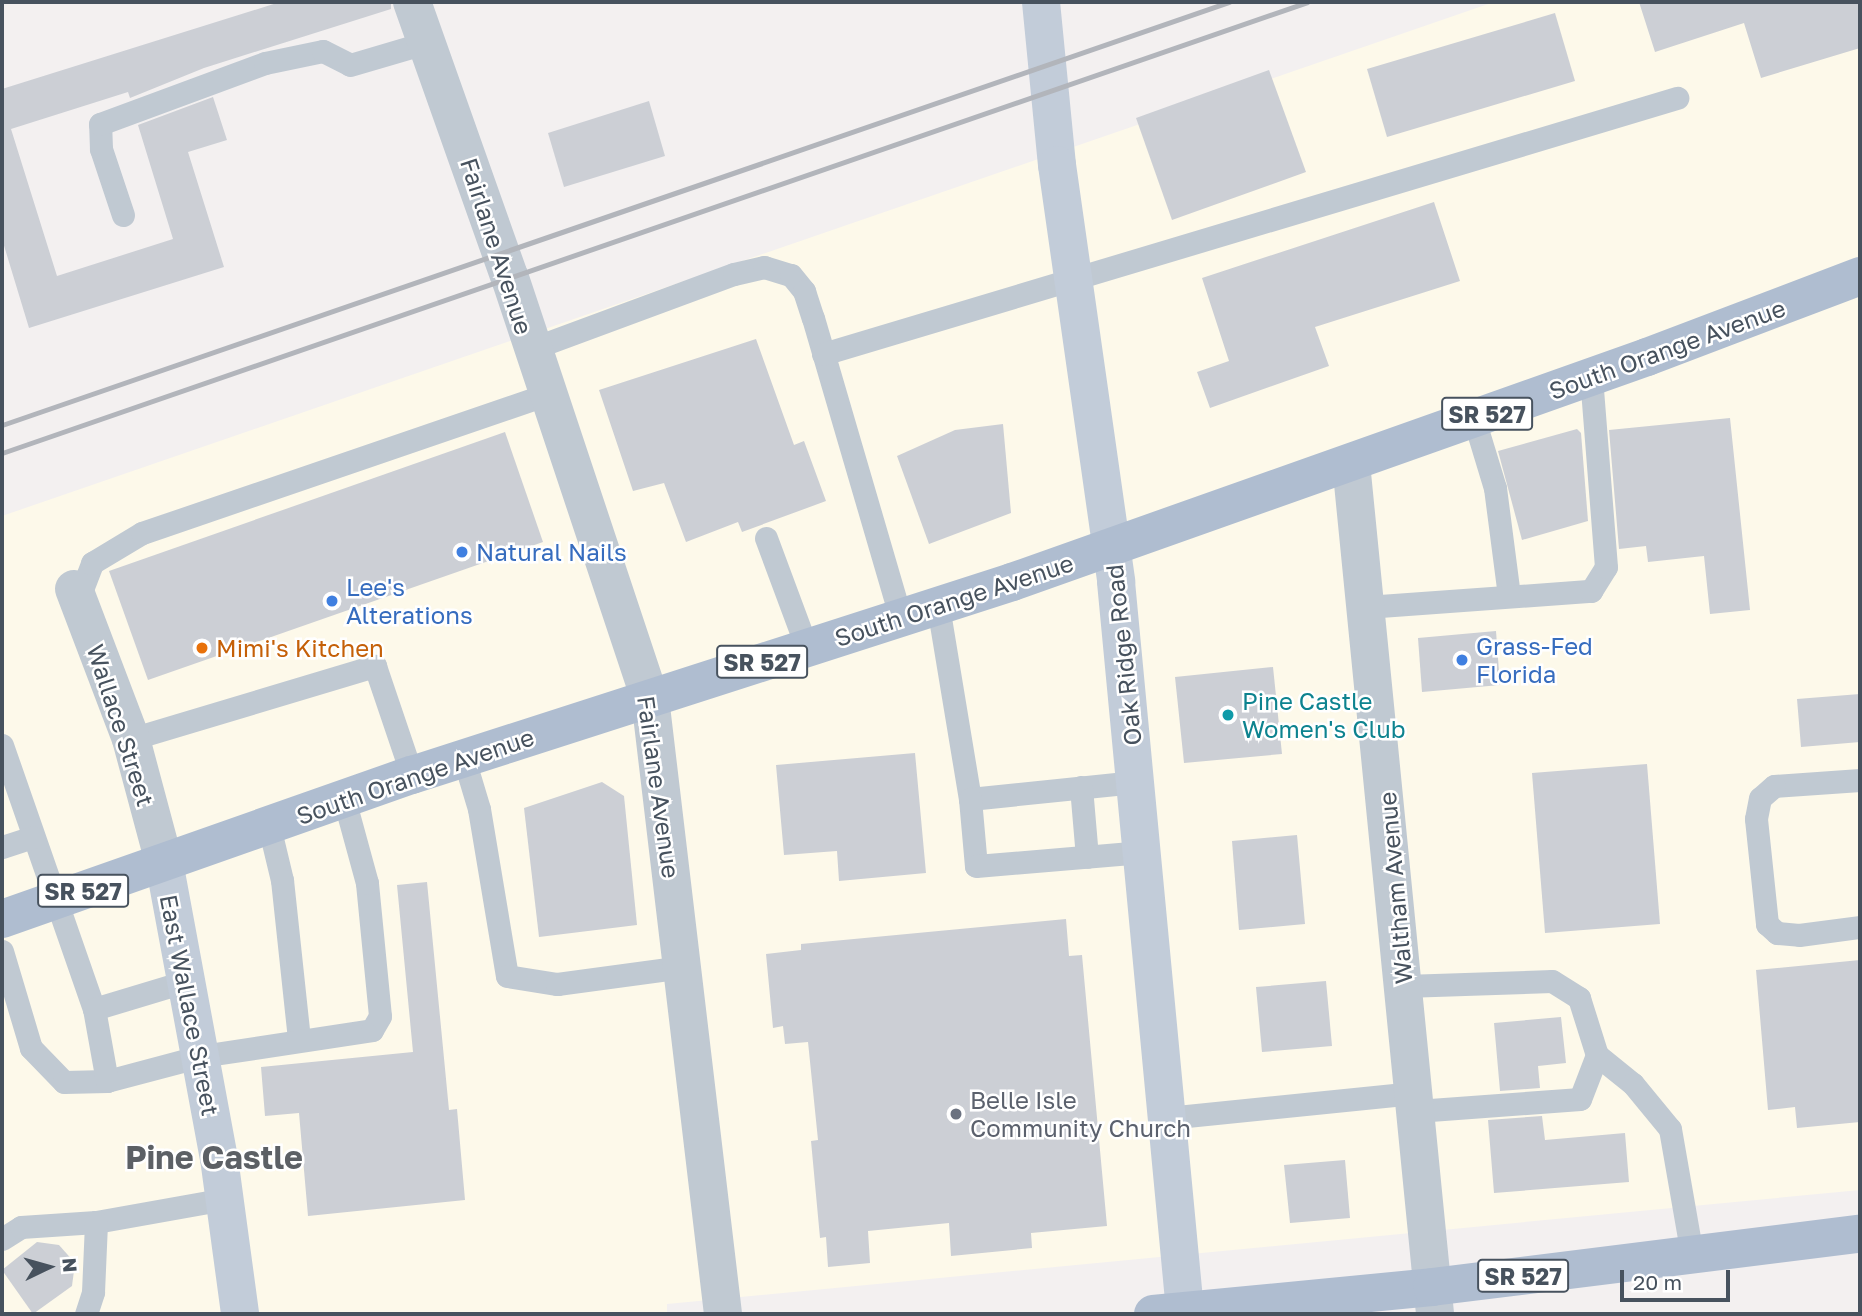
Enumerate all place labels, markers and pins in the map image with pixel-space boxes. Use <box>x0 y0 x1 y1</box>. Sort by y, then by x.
place label: Natural Nails <box>476 538 627 566</box>
marker: Natural Nails <box>454 544 470 560</box>
place label: Lee's Alterations <box>346 573 473 629</box>
marker: Lee's Alterations <box>324 593 340 609</box>
place label: Grass-Fed Florida <box>1476 632 1593 688</box>
place label: Mimi's Kitchen <box>216 634 384 662</box>
marker: Mimi's Kitchen <box>194 640 210 656</box>
marker: Grass-Fed Florida <box>1454 652 1470 668</box>
place label: Pine Castle Women's Club <box>1242 687 1405 743</box>
marker: Pine Castle Women's Club <box>1220 707 1236 723</box>
place label: Belle Isle Community Church <box>970 1086 1191 1142</box>
marker: Belle Isle Community Church <box>948 1106 964 1122</box>

